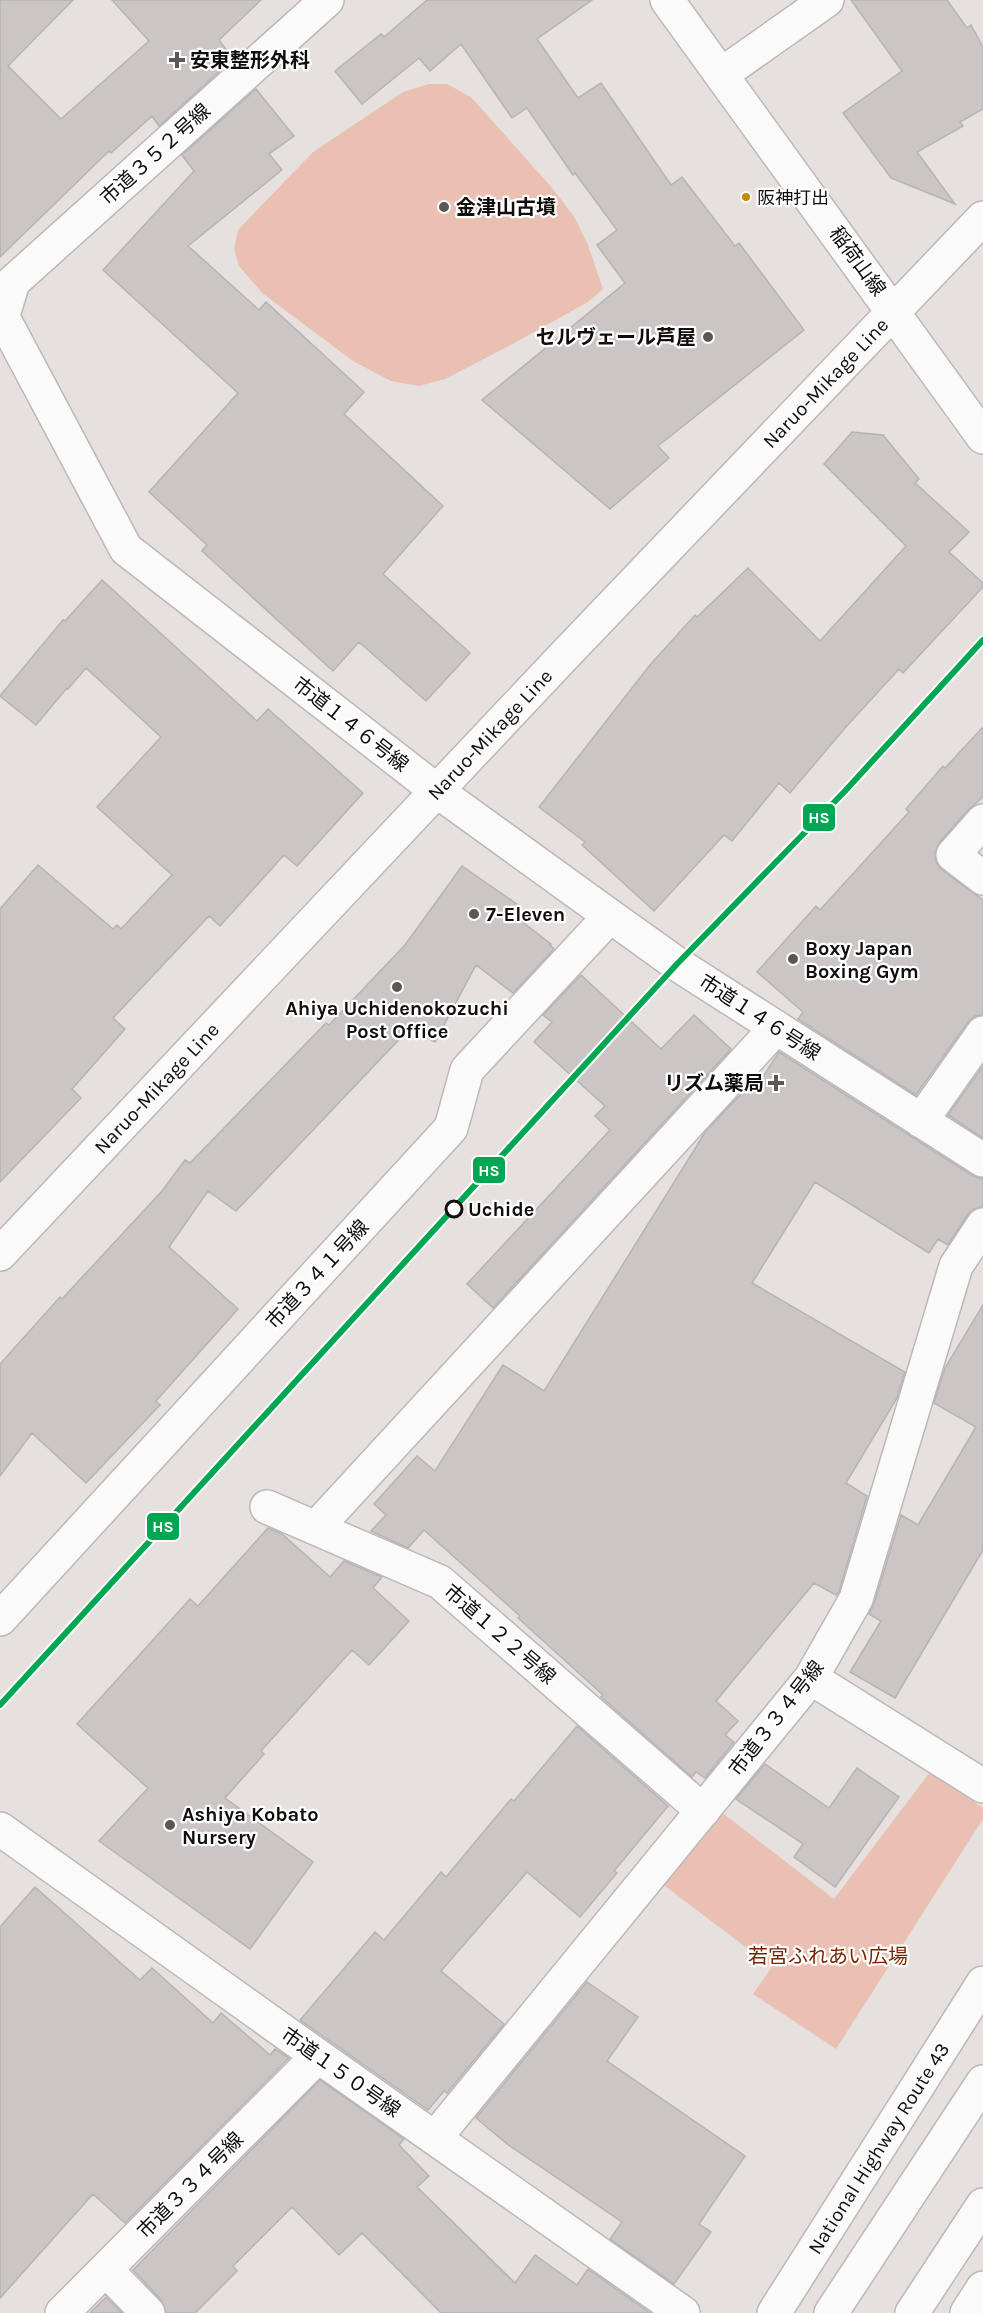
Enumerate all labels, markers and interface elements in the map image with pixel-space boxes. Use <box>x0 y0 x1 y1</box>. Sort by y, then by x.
place label: 安東整形外科 <box>190 49 310 72</box>
marker: 安東整形外科 <box>168 51 186 69</box>
street label: 市道３５２号線 <box>96 99 215 210</box>
place label: 阪神打出 <box>757 187 829 209</box>
marker: 阪神打出 <box>740 191 752 203</box>
place label: 金津山古墳 <box>456 196 556 219</box>
marker: 金津山古墳 <box>437 200 451 214</box>
street label: 稲荷山線 <box>825 222 890 300</box>
street label: Naruo-Mikage Line <box>758 313 893 453</box>
place label: セルヴェール芦屋 <box>536 326 696 349</box>
marker: セルヴェール芦屋 <box>701 330 715 344</box>
street label: Naruo-Mikage Line <box>423 665 557 805</box>
street label: 市道１４６号線 <box>288 672 413 777</box>
line badge: HS <box>802 803 836 832</box>
text: HS <box>808 808 830 827</box>
place label: 7-Eleven <box>486 903 565 926</box>
marker: 7-Eleven <box>467 907 481 921</box>
place label: Boxy Japan Boxing Gym <box>805 937 919 983</box>
marker: Boxy Japan Boxing Gym <box>786 952 800 966</box>
street label: 市道１４６号線 <box>695 970 825 1065</box>
marker: Ahiya Uchidenokozuchi Post Office <box>390 980 404 994</box>
place label: Ahiya Uchidenokozuchi Post Office <box>285 997 509 1043</box>
street label: Naruo-Mikage Line <box>90 1018 224 1159</box>
place label: リズム薬局 <box>664 1072 764 1095</box>
marker: リズム薬局 <box>769 1076 783 1090</box>
line badge: HS <box>472 1156 506 1184</box>
text: HS <box>478 1161 500 1180</box>
place label: Uchide <box>468 1198 534 1221</box>
marker: Uchide <box>445 1200 463 1218</box>
street label: 市道３４１号線 <box>261 1215 374 1333</box>
line badge: HS <box>146 1512 180 1541</box>
text: HS <box>152 1517 174 1536</box>
street label: 市道１２２号線 <box>439 1580 560 1689</box>
street label: 市道３３４号線 <box>724 1656 829 1781</box>
place label: Ashiya Kobato Nursery <box>182 1803 319 1849</box>
marker: Ashiya Kobato Nursery <box>163 1818 177 1832</box>
park label: 若宮ふれあい広場 <box>748 1945 908 1968</box>
street label: 市道１５０号線 <box>277 2023 405 2122</box>
street label: National Highway Route 43 <box>803 2039 954 2258</box>
street label: 市道３３４号線 <box>133 2128 248 2243</box>

